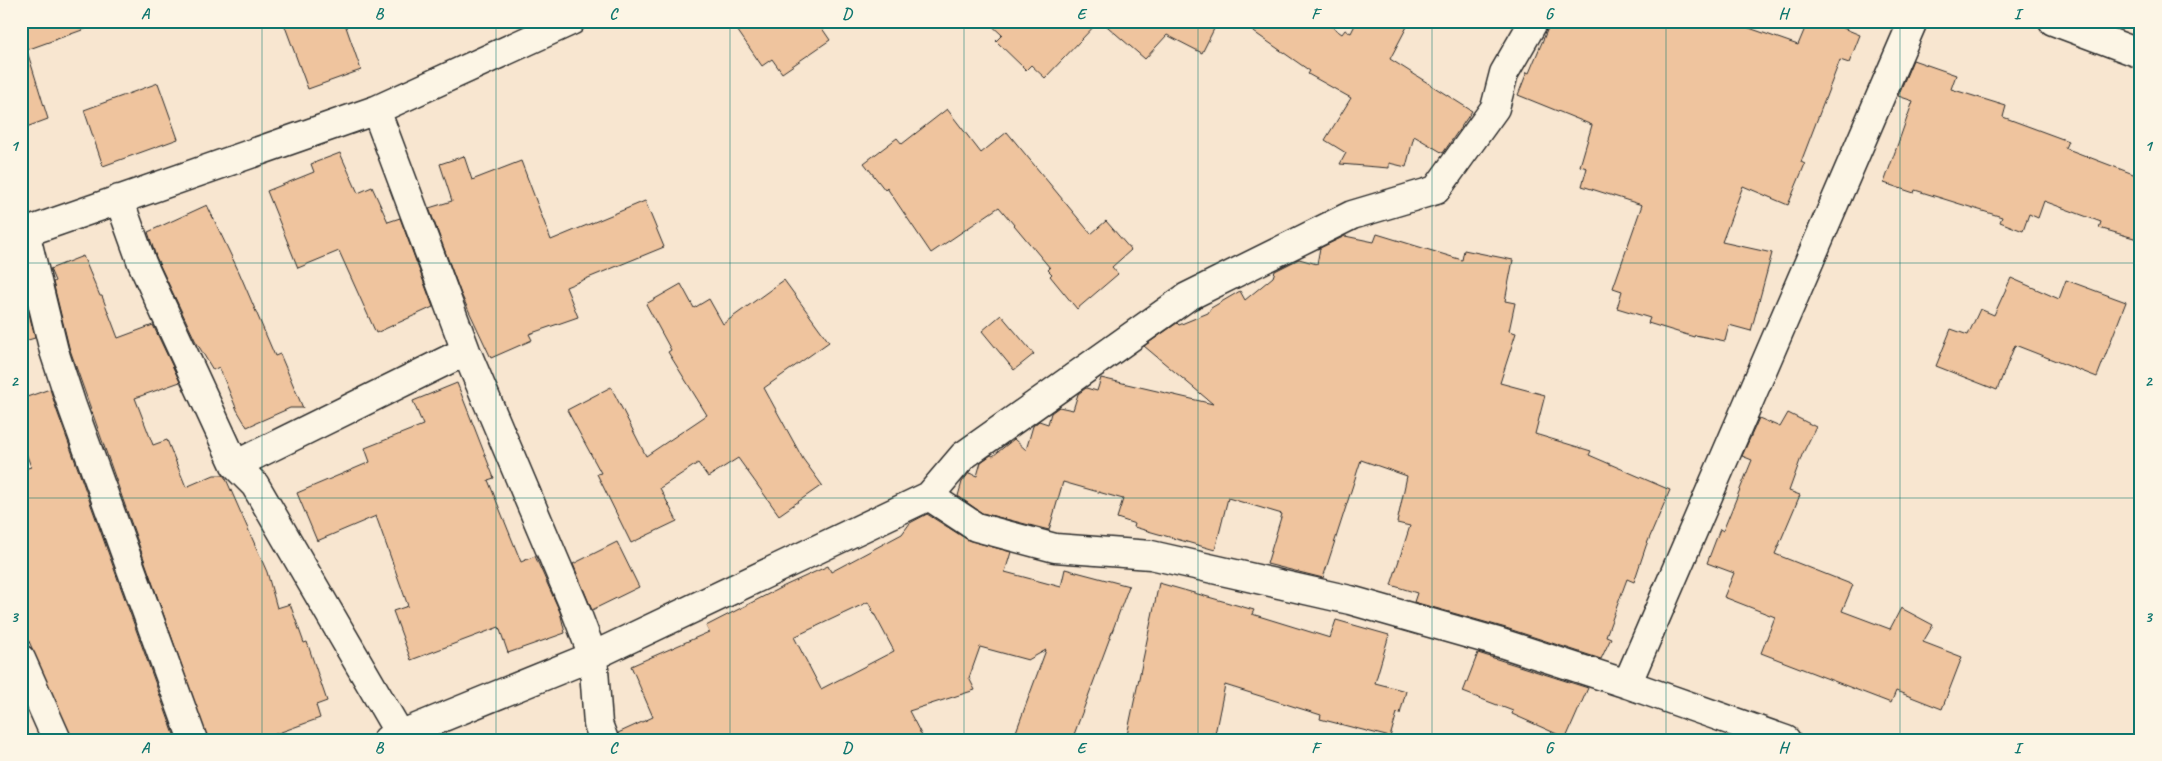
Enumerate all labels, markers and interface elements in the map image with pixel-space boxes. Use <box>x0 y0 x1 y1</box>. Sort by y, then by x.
text: A <box>141 4 151 24</box>
text: B <box>375 4 385 24</box>
text: C <box>609 4 619 24</box>
text: D <box>842 4 853 24</box>
text: E <box>1077 4 1088 24</box>
text: F <box>1311 4 1322 24</box>
text: G <box>1545 4 1555 24</box>
text: H <box>1778 4 1790 24</box>
text: I <box>2014 4 2024 24</box>
text: 1 <box>10 136 19 156</box>
text: 1 <box>2144 136 2153 156</box>
text: 2 <box>10 371 19 391</box>
text: 2 <box>2144 371 2153 391</box>
text: 3 <box>10 607 19 627</box>
text: 3 <box>2144 607 2153 627</box>
text: A <box>141 738 151 758</box>
text: B <box>375 738 385 758</box>
text: C <box>609 738 619 758</box>
text: D <box>842 738 853 758</box>
text: E <box>1077 738 1088 758</box>
text: F <box>1311 738 1322 758</box>
text: G <box>1545 738 1555 758</box>
text: H <box>1778 738 1790 758</box>
text: I <box>2014 738 2024 758</box>

